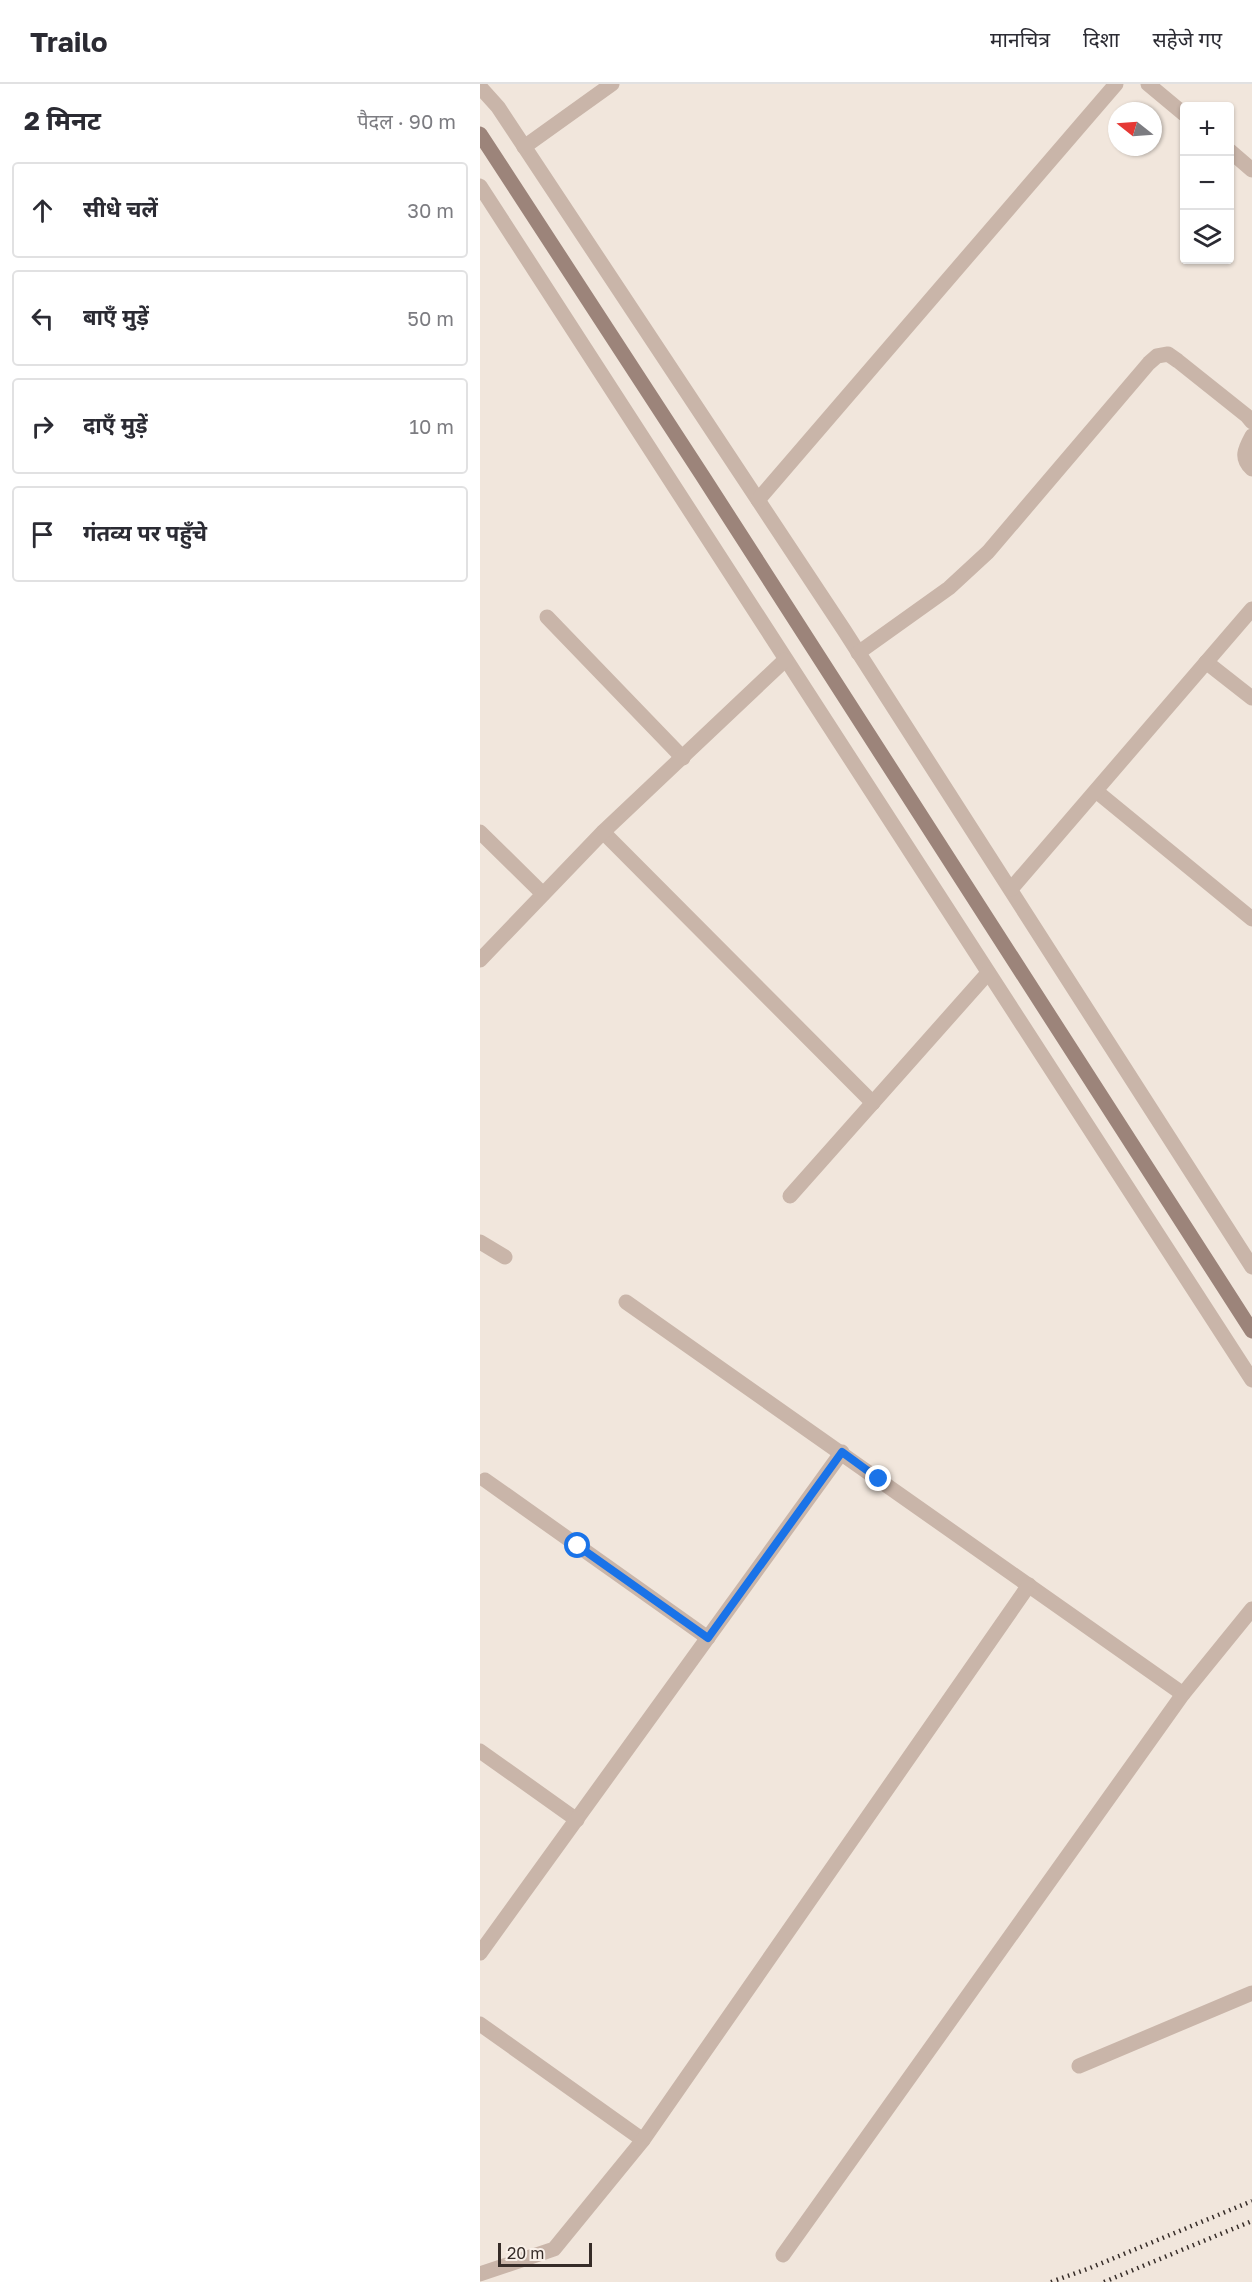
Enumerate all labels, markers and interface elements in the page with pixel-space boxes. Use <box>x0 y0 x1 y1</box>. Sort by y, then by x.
text: Trailo <box>30 25 108 58</box>
text: मानचित्र <box>990 26 1050 52</box>
text: दिशा <box>1083 26 1119 52</box>
text: सहेजे गए <box>1152 26 1222 52</box>
north arrow <box>1108 102 1162 156</box>
map controls <box>1180 102 1234 264</box>
button: + <box>1180 102 1234 156</box>
text: 2 मिनट <box>24 105 101 136</box>
text: पैदल · 90 m <box>357 109 456 133</box>
button: − <box>1180 156 1234 210</box>
icon: ahead <box>26 194 59 227</box>
text: सीधे चलें <box>83 195 158 222</box>
text: 30 m <box>407 198 454 222</box>
button: layers <box>1180 210 1234 264</box>
icon: left <box>26 302 59 335</box>
text: बाएँ मुड़ें <box>83 303 149 330</box>
text: 50 m <box>407 306 454 330</box>
icon: right <box>26 410 59 443</box>
text: दाएँ मुड़ें <box>83 411 148 438</box>
text: 10 m <box>409 414 454 438</box>
icon: arrive <box>26 518 59 551</box>
text: गंतव्य पर पहुँचे <box>83 519 207 546</box>
route end <box>865 1465 891 1491</box>
route start <box>564 1532 590 1558</box>
scale bar <box>498 2240 592 2268</box>
text: 20 m <box>507 2243 544 2263</box>

